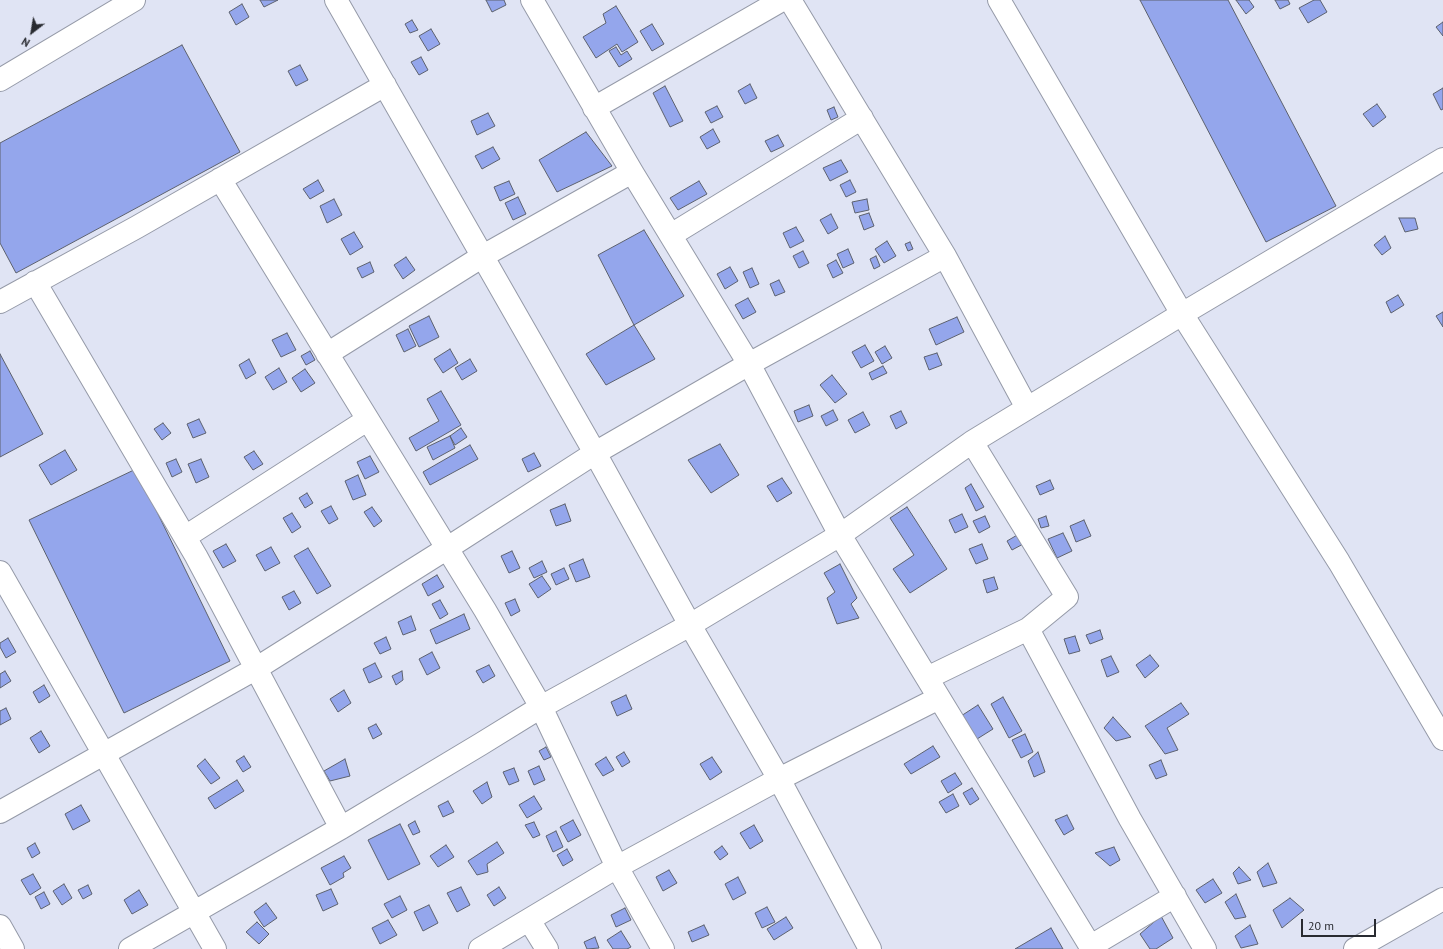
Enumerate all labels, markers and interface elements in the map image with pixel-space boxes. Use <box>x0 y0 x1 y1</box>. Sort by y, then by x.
north arrow <box>12 12 52 52</box>
text: N <box>19 34 33 50</box>
scale bar <box>1303 911 1378 937</box>
text: 20 m <box>1308 918 1334 933</box>

